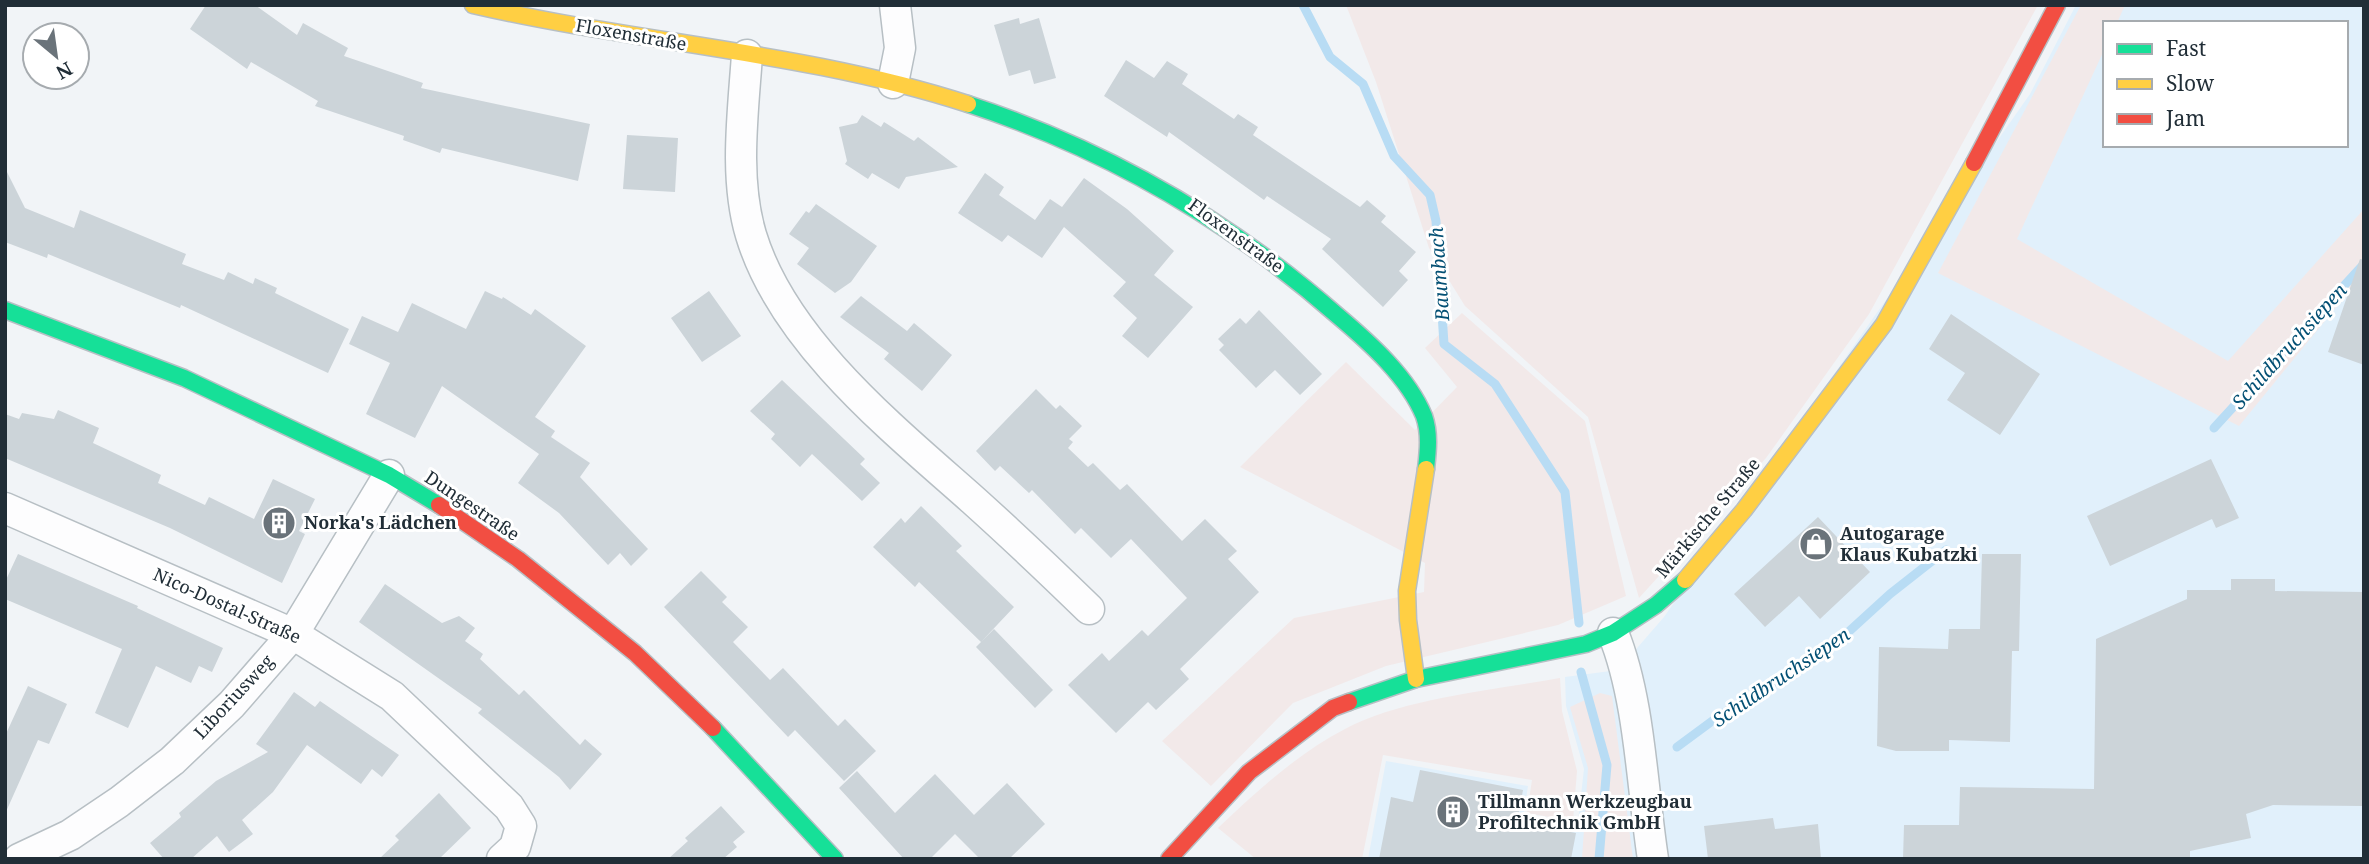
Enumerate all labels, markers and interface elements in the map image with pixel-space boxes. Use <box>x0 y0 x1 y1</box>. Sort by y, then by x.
street label: Floxenstraße <box>574 12 689 56</box>
north arrow <box>21 21 91 91</box>
legend <box>2103 21 2348 147</box>
text: Fast <box>2166 34 2206 62</box>
text: N <box>51 56 77 86</box>
text: Slow <box>2166 69 2215 97</box>
text: Jam <box>2165 104 2205 132</box>
street label: Floxenstraße <box>1184 193 1289 278</box>
water label: Baumbach <box>1423 226 1455 323</box>
water label: Schildbruchsiepen <box>2226 277 2353 414</box>
street label: Märkische Straße <box>1650 452 1765 583</box>
street label: Dungestraße <box>420 465 525 546</box>
building icon: Norka's Lädchen <box>260 504 298 542</box>
place label: Norka's Lädchen <box>304 510 457 534</box>
place label: Autogarage Klaus Kubatzki <box>1840 521 1978 566</box>
shop icon: Autogarage Klaus Kubatzki <box>1797 525 1835 563</box>
street label: Nico-Dostal-Straße <box>150 562 305 648</box>
water label: Schildbruchsiepen <box>1707 621 1855 733</box>
street label: Liboriusweg <box>188 649 279 744</box>
place label: Tillmann Werkzeugbau Profiltechnik GmbH <box>1478 789 1692 834</box>
building icon: Tillmann Werkzeugbau Profiltechnik GmbH <box>1434 793 1472 831</box>

